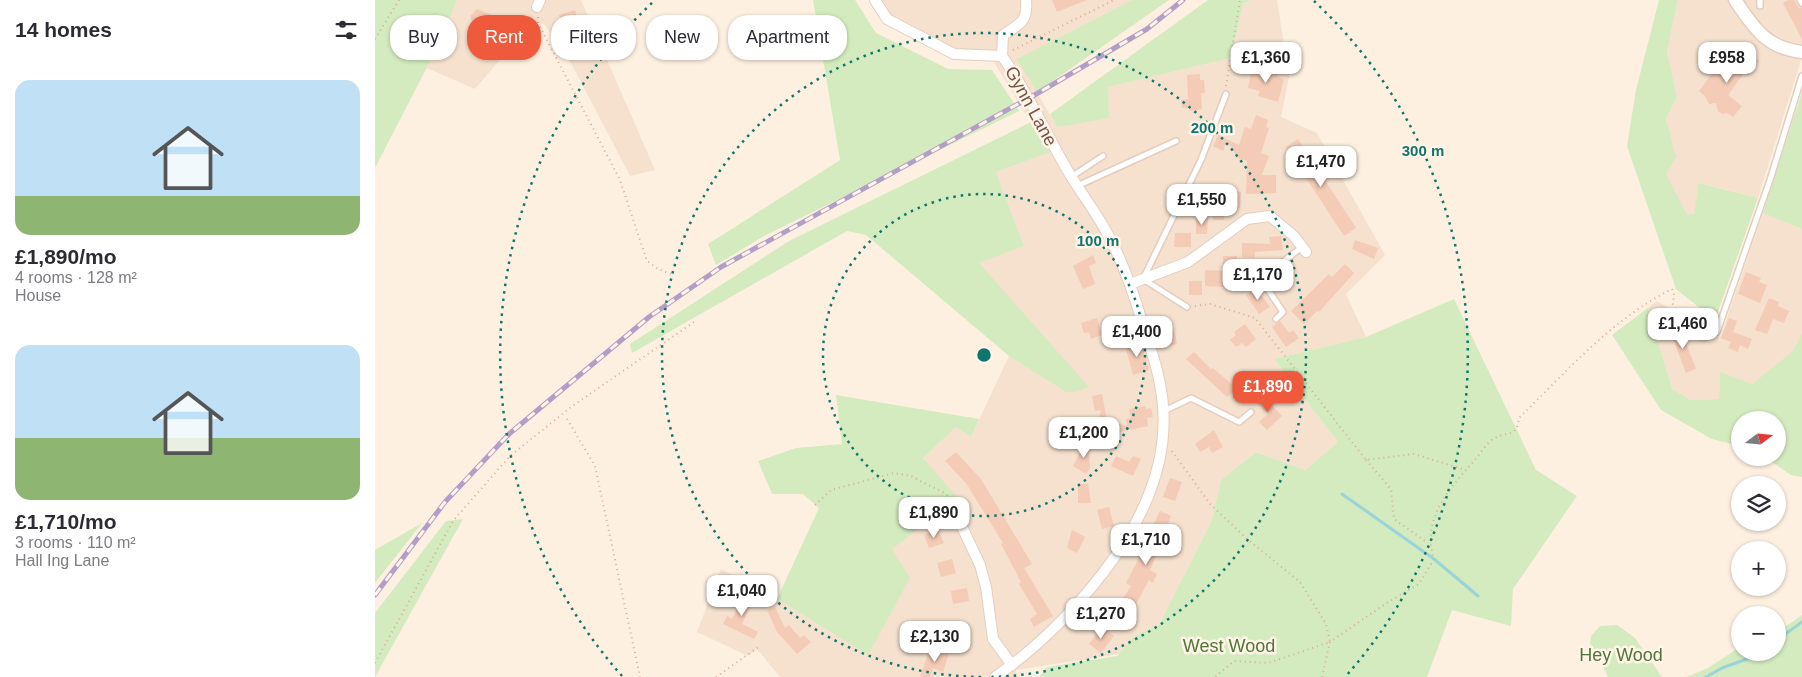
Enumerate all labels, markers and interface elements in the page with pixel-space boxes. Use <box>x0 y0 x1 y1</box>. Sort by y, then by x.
chip: Buy <box>390 15 457 60</box>
chip: Rent <box>467 15 541 60</box>
chip: Filters <box>551 15 636 60</box>
chip: New <box>646 15 718 60</box>
chip: Apartment <box>728 15 847 60</box>
icon: filters <box>332 16 360 44</box>
text: 14 homes <box>15 18 112 41</box>
pin: £1,360 <box>1225 42 1307 84</box>
pin: £958 <box>1697 42 1757 84</box>
text: £1,360 <box>1242 49 1290 66</box>
text: £958 <box>1709 49 1745 66</box>
street label: Gynn Lane <box>1001 63 1061 149</box>
icon: home <box>143 113 233 203</box>
text: 200 m <box>1191 119 1233 136</box>
text: 300 m <box>1402 142 1444 159</box>
pin: £1,470 <box>1280 146 1362 188</box>
text: £1,470 <box>1297 153 1345 170</box>
pin: £1,550 <box>1161 184 1243 226</box>
text: £1,550 <box>1178 191 1226 208</box>
text: 100 m <box>1077 232 1119 249</box>
text: £1,890/mo <box>15 245 117 268</box>
pin: £1,170 <box>1217 258 1299 301</box>
text: £1,170 <box>1234 266 1282 283</box>
text: 4 rooms · 128 m² <box>15 269 137 286</box>
text: House <box>15 287 61 304</box>
pin: £1,460 <box>1642 308 1724 350</box>
text: £1,460 <box>1659 315 1707 332</box>
pin: £1,400 <box>1096 316 1178 358</box>
text: £1,400 <box>1113 323 1161 340</box>
centre of rings <box>975 346 993 364</box>
pin: £1,890 <box>1227 370 1309 413</box>
icon: home <box>143 378 233 468</box>
text: £1,890 <box>1244 378 1292 395</box>
north arrow <box>1731 411 1786 466</box>
map controls <box>1731 411 1786 661</box>
pin: £1,200 <box>1043 416 1125 459</box>
text: £1,200 <box>1060 424 1108 441</box>
button: layers <box>1731 476 1786 531</box>
pin: £1,890 <box>893 496 975 539</box>
text: £1,890 <box>910 504 958 521</box>
text: £1,710/mo <box>15 510 117 533</box>
pin: £1,710 <box>1105 524 1187 566</box>
text: £1,710 <box>1122 531 1170 548</box>
text: 3 rooms · 110 m² <box>15 534 136 551</box>
button: + <box>1731 541 1786 596</box>
text: Hall Ing Lane <box>15 552 109 569</box>
pin: £1,040 <box>701 574 783 617</box>
text: £1,040 <box>718 582 766 599</box>
pin: £1,270 <box>1060 598 1142 640</box>
text: £1,270 <box>1077 605 1125 622</box>
button: − <box>1731 606 1786 661</box>
pin: £2,130 <box>894 620 976 663</box>
text: £2,130 <box>911 628 959 645</box>
park label: West Wood <box>1183 636 1275 656</box>
park label: Hey Wood <box>1579 645 1663 665</box>

